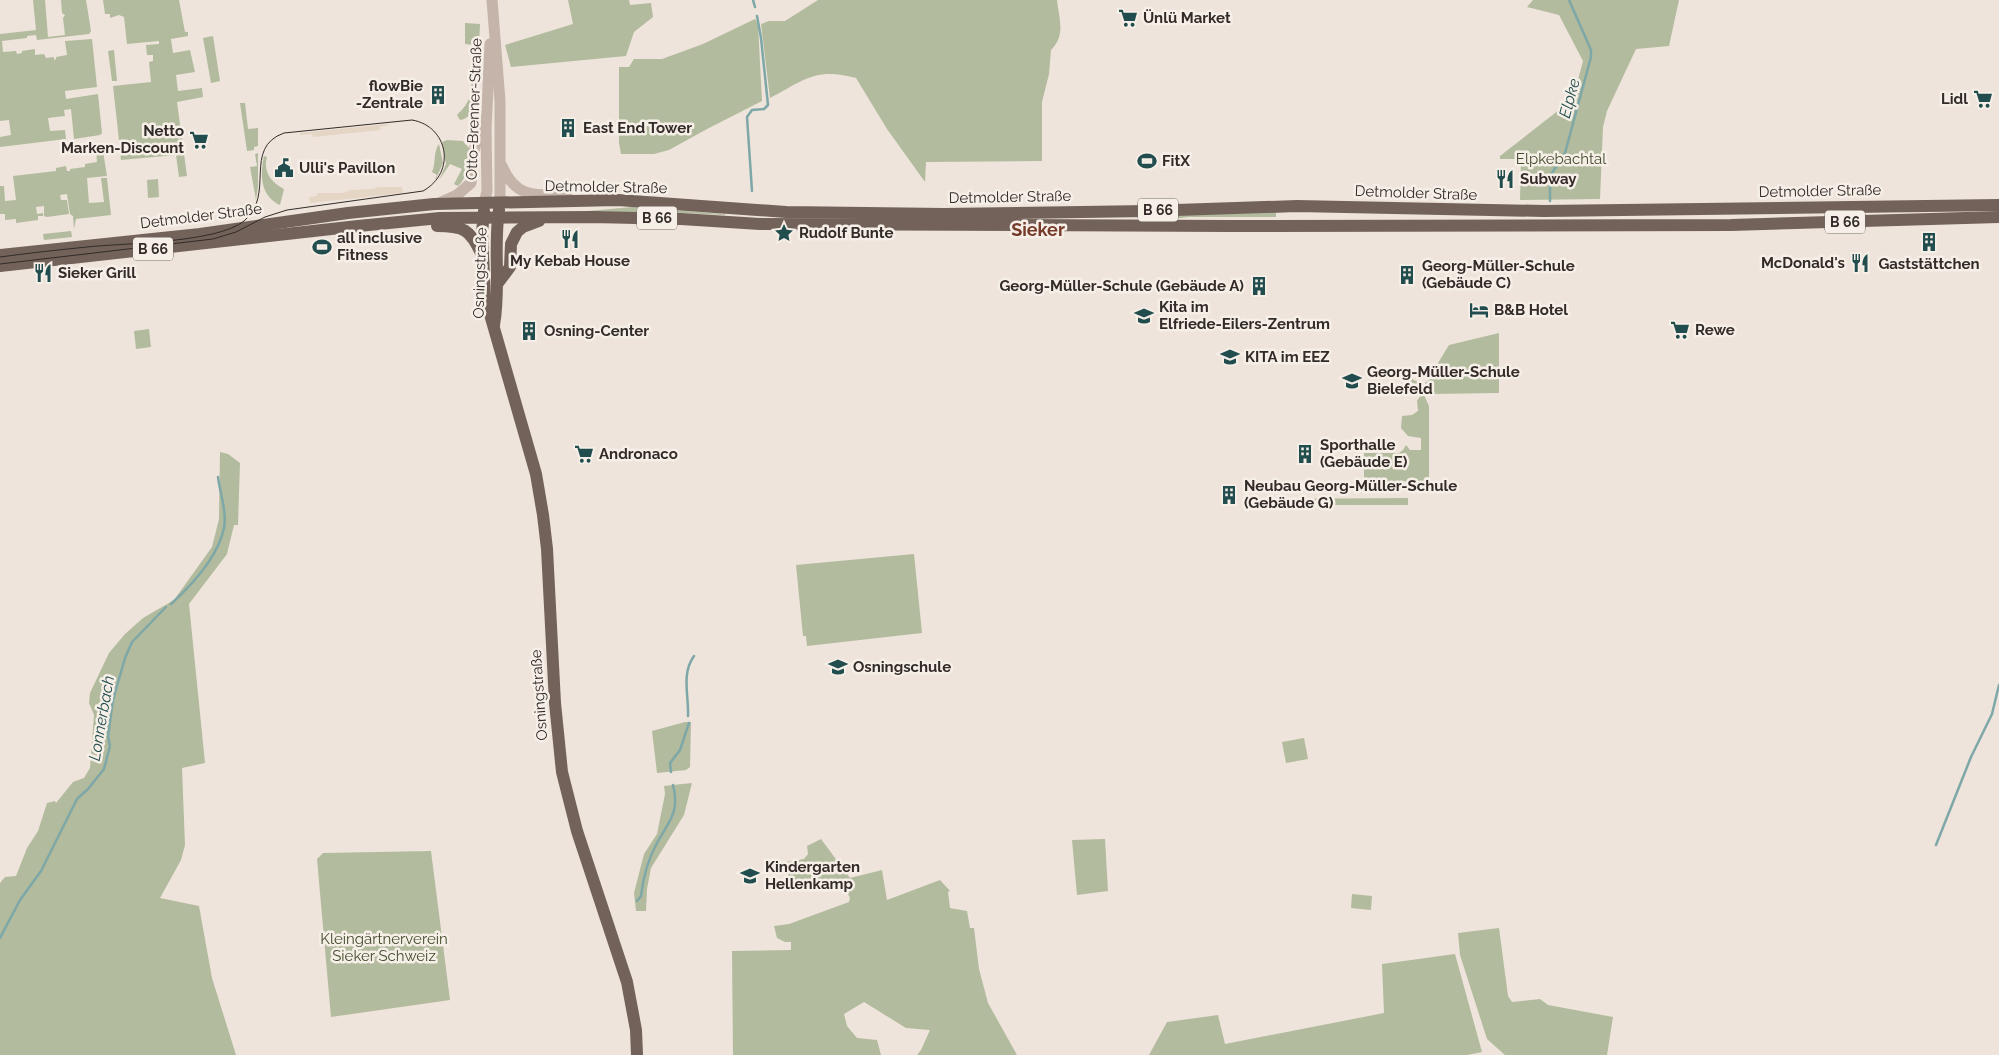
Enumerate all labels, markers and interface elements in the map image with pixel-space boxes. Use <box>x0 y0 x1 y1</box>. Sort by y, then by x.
supermarket icon: Ünlü Market <box>1117 7 1139 29</box>
place label: Ünlü Market <box>1143 9 1231 27</box>
street label: Otto-Brenner-Straße <box>463 37 485 180</box>
water label: Elpke <box>1555 76 1584 120</box>
place label: flowBie -Zentrale <box>356 77 423 112</box>
building icon: flowBie -Zentrale <box>427 84 449 106</box>
supermarket icon: Lidl <box>1972 88 1994 110</box>
place label: Lidl <box>1941 90 1968 108</box>
building icon: East End Tower <box>557 117 579 139</box>
place label: East End Tower <box>583 119 692 137</box>
place label: Netto Marken-Discount <box>61 122 184 157</box>
supermarket icon: Netto Marken-Discount <box>188 129 210 151</box>
sports icon: FitX <box>1136 150 1158 172</box>
park label: Elpkebachtal <box>1516 150 1607 168</box>
place label: FitX <box>1162 152 1190 170</box>
public building icon: Ulli's Pavillon <box>273 157 295 179</box>
place label: Ulli's Pavillon <box>299 159 395 177</box>
restaurant icon: Subway <box>1494 168 1516 190</box>
place label: Subway <box>1520 170 1577 188</box>
street label: Detmolder Straße <box>545 177 668 197</box>
street label: Detmolder Straße <box>1759 181 1882 201</box>
street label: Detmolder Straße <box>1354 182 1478 204</box>
street label: Detmolder Straße <box>949 187 1072 207</box>
road number: B 66 <box>1138 198 1178 222</box>
street label: Detmolder Straße <box>139 200 263 232</box>
road number: B 66 <box>637 207 677 230</box>
road number: B 66 <box>1825 210 1865 233</box>
district label: Sieker <box>1011 219 1065 240</box>
place icon: Rudolf Bunte <box>773 222 795 244</box>
place label: Rudolf Bunte <box>799 224 894 242</box>
street label: Osningstraße <box>469 227 491 319</box>
restaurant icon: My Kebab House <box>559 228 581 250</box>
place label: all inclusive Fitness <box>337 229 422 264</box>
building icon: Gaststättchen <box>1918 231 1940 253</box>
sports icon: all inclusive Fitness <box>311 236 333 258</box>
road number: B 66 <box>133 238 173 260</box>
place label: My Kebab House <box>510 252 630 270</box>
restaurant icon: McDonald's <box>1849 252 1871 274</box>
place label: McDonald's <box>1761 254 1845 272</box>
place label: Gaststättchen <box>1878 255 1980 273</box>
place label: Georg-Müller-Schule (Gebäude C) <box>1422 257 1575 292</box>
restaurant icon: Sieker Grill <box>32 262 54 284</box>
place label: Sieker Grill <box>58 264 136 282</box>
building icon: Georg-Müller-Schule (Gebäude C) <box>1396 264 1418 286</box>
building icon: Georg-Müller-Schule (Gebäude A) <box>1248 275 1270 297</box>
place label: Georg-Müller-Schule (Gebäude A) <box>999 277 1244 295</box>
place label: Kita im Elfriede-Eilers-Zentrum <box>1159 298 1330 333</box>
hotel icon: B&B Hotel <box>1468 299 1490 321</box>
place label: B&B Hotel <box>1494 301 1568 319</box>
school or university icon: Kita im Elfriede-Eilers-Zentrum <box>1133 305 1155 327</box>
supermarket icon: Rewe <box>1669 319 1691 341</box>
building icon: Osning-Center <box>518 320 540 342</box>
place label: Rewe <box>1695 321 1735 339</box>
place label: Osning-Center <box>544 322 649 340</box>
school or university icon: KITA im EEZ <box>1219 346 1241 368</box>
place label: KITA im EEZ <box>1245 348 1330 366</box>
place label: Georg-Müller-Schule Bielefeld <box>1367 363 1520 398</box>
school or university icon: Georg-Müller-Schule Bielefeld <box>1341 370 1363 392</box>
place label: Sporthalle (Gebäude E) <box>1320 436 1408 471</box>
supermarket icon: Andronaco <box>573 443 595 465</box>
building icon: Sporthalle (Gebäude E) <box>1294 443 1316 465</box>
place label: Andronaco <box>599 445 678 463</box>
place label: Neubau Georg-Müller-Schule (Gebäude G) <box>1244 477 1457 512</box>
building icon: Neubau Georg-Müller-Schule (Gebäude G) <box>1218 484 1240 506</box>
street label: Osningstraße <box>527 649 551 741</box>
school or university icon: Osningschule <box>827 656 849 678</box>
place label: Osningschule <box>853 658 951 676</box>
water label: Lonnerbach <box>85 674 118 762</box>
place label: Kindergarten Hellenkamp <box>765 858 860 893</box>
school or university icon: Kindergarten Hellenkamp <box>739 865 761 887</box>
park label: Kleingärtnerverein Sieker Schweiz <box>320 930 448 965</box>

